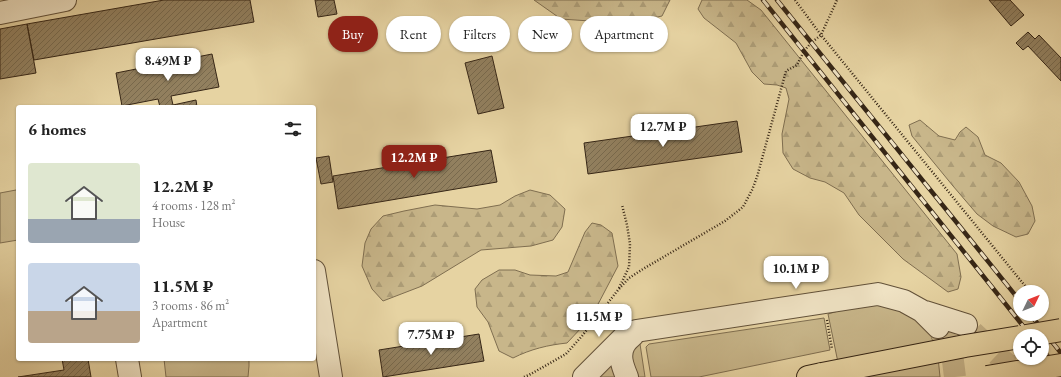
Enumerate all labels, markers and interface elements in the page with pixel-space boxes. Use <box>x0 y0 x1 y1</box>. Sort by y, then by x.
chip: Buy <box>328 16 378 52</box>
chip: Rent <box>386 16 441 52</box>
chip: Filters <box>449 16 510 52</box>
chip: New <box>518 16 572 52</box>
chip: Apartment <box>580 16 668 52</box>
pin: 8.49M ₽ <box>131 48 205 82</box>
text: 8.49M ₽ <box>145 52 191 69</box>
pin: 12.7M ₽ <box>626 114 700 148</box>
text: 6 homes <box>28 118 86 140</box>
icon: filters <box>282 118 304 140</box>
text: 12.7M ₽ <box>640 118 686 135</box>
pin: 12.2M ₽ <box>377 145 451 179</box>
text: 12.2M ₽ <box>391 149 437 166</box>
text: 12.2M ₽ <box>152 175 213 197</box>
icon: home <box>60 179 108 227</box>
text: 4 rooms · 128 m² <box>152 197 236 214</box>
text: House <box>152 214 185 231</box>
pin: 10.1M ₽ <box>759 256 833 290</box>
text: 10.1M ₽ <box>773 260 819 277</box>
text: 11.5M ₽ <box>152 275 213 297</box>
icon: home <box>60 279 108 327</box>
north arrow <box>1013 285 1049 321</box>
map controls <box>1013 285 1049 365</box>
text: 3 rooms · 86 m² <box>152 297 229 314</box>
pin: 11.5M ₽ <box>562 304 636 338</box>
text: 11.5M ₽ <box>576 308 622 325</box>
text: Apartment <box>152 314 207 331</box>
pin: 7.75M ₽ <box>394 322 468 356</box>
text: 7.75M ₽ <box>408 326 454 343</box>
button: locate <box>1013 329 1049 365</box>

